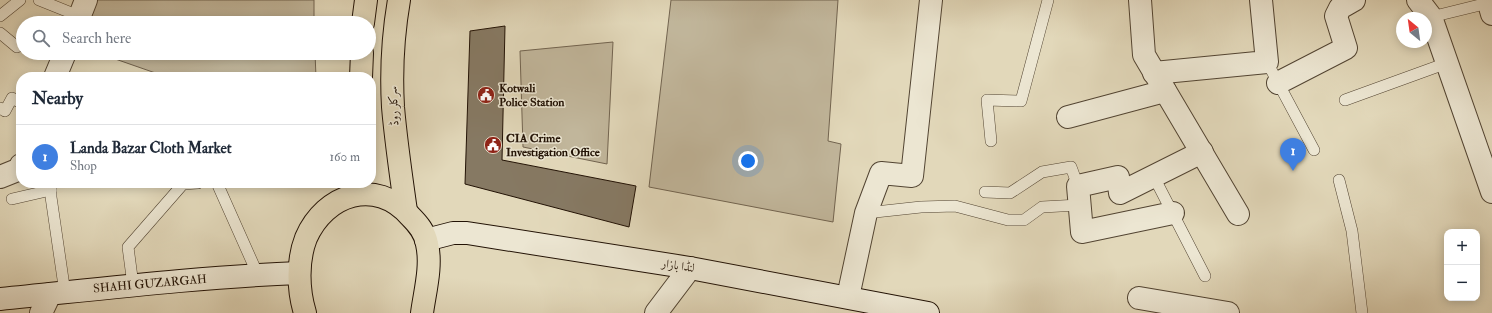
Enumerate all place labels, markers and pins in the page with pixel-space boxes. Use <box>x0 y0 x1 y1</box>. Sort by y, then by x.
place label: Kotwali Police Station <box>499 81 565 110</box>
public building icon: Kotwali Police Station <box>476 85 496 105</box>
place label: CIA Crime Investigation Office <box>506 131 601 160</box>
public building icon: CIA Crime Investigation Office <box>483 135 503 155</box>
pin: 1 <box>1280 138 1306 171</box>

